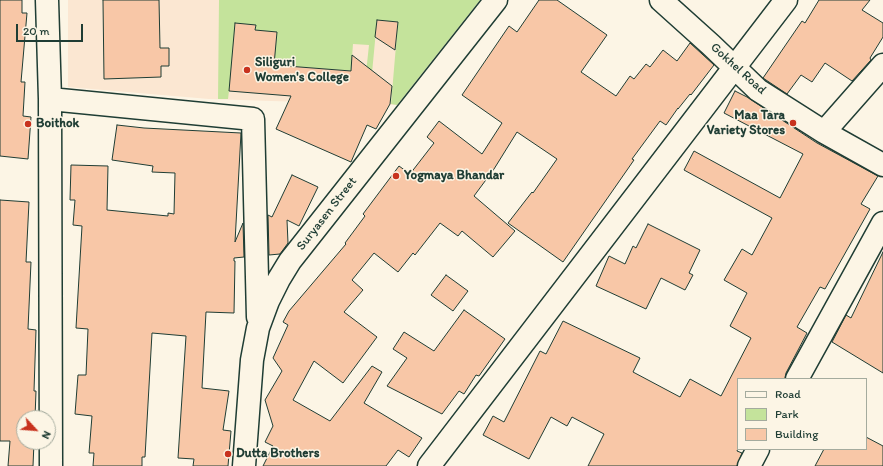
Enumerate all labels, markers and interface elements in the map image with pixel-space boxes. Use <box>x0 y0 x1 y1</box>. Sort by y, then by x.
scale bar <box>18 16 85 42</box>
text: 20 m <box>23 24 50 38</box>
street label: Gokhel Road <box>707 40 769 98</box>
place label: Siliguri Women's College <box>255 55 349 86</box>
marker: Siliguri Women's College <box>242 65 252 75</box>
place label: Maa Tara Variety Stores <box>707 108 785 139</box>
place label: Boithok <box>36 116 79 132</box>
marker: Maa Tara Variety Stores <box>788 118 798 128</box>
marker: Boithok <box>23 119 33 129</box>
place label: Yogmaya Bhandar <box>404 168 504 184</box>
marker: Yogmaya Bhandar <box>391 171 401 181</box>
street label: Suryasen Street <box>293 174 361 254</box>
legend <box>737 378 867 450</box>
text: Road <box>775 387 801 401</box>
text: Park <box>775 407 799 421</box>
north arrow <box>16 410 56 450</box>
text: Building <box>775 427 818 441</box>
text: N <box>39 429 54 441</box>
place label: Dutta Brothers <box>236 446 319 462</box>
marker: Dutta Brothers <box>223 449 233 459</box>

